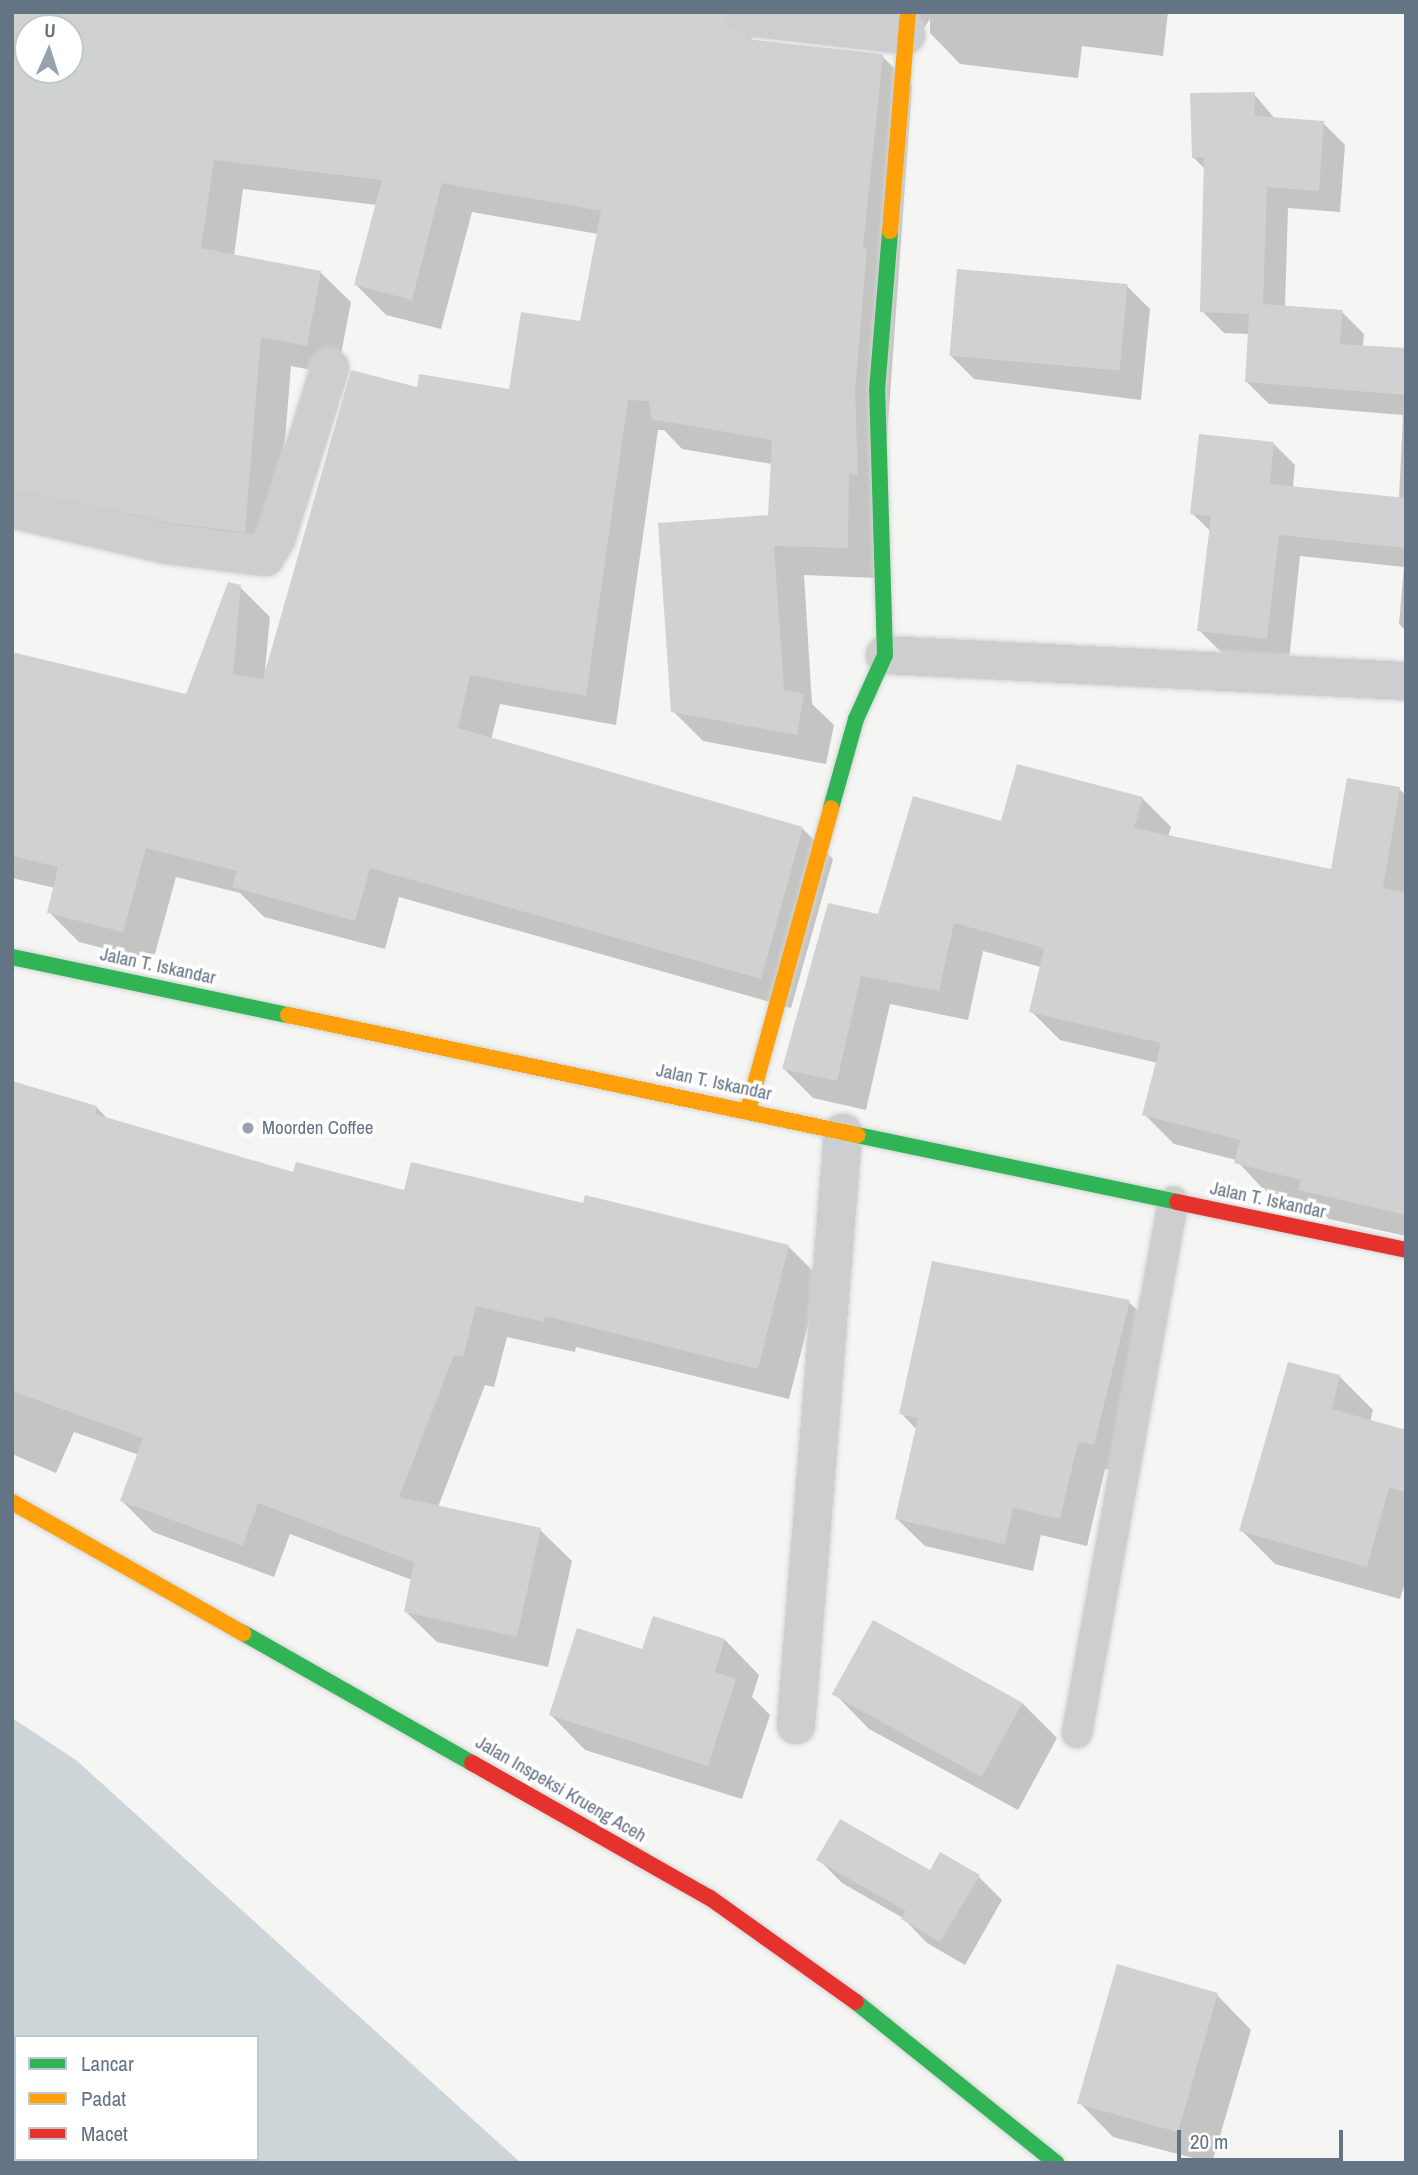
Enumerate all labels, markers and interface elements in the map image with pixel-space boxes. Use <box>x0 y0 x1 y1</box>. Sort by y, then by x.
north arrow <box>14 14 84 84</box>
text: U <box>44 17 56 43</box>
street label: Jalan T. Iskandar <box>98 943 218 989</box>
street label: Jalan T. Iskandar <box>654 1059 774 1105</box>
place label: Moorden Coffee <box>262 1117 373 1139</box>
marker: Moorden Coffee <box>240 1120 256 1136</box>
street label: Jalan T. Iskandar <box>1208 1177 1328 1223</box>
street label: Jalan Inspeksi Krueng Aceh <box>471 1731 651 1847</box>
legend <box>14 2035 259 2161</box>
text: Lancar <box>81 2049 134 2078</box>
text: Padat <box>81 2084 126 2113</box>
scale bar <box>1180 2116 1346 2160</box>
text: Macet <box>81 2119 128 2148</box>
text: 20 m <box>1190 2127 1228 2156</box>

